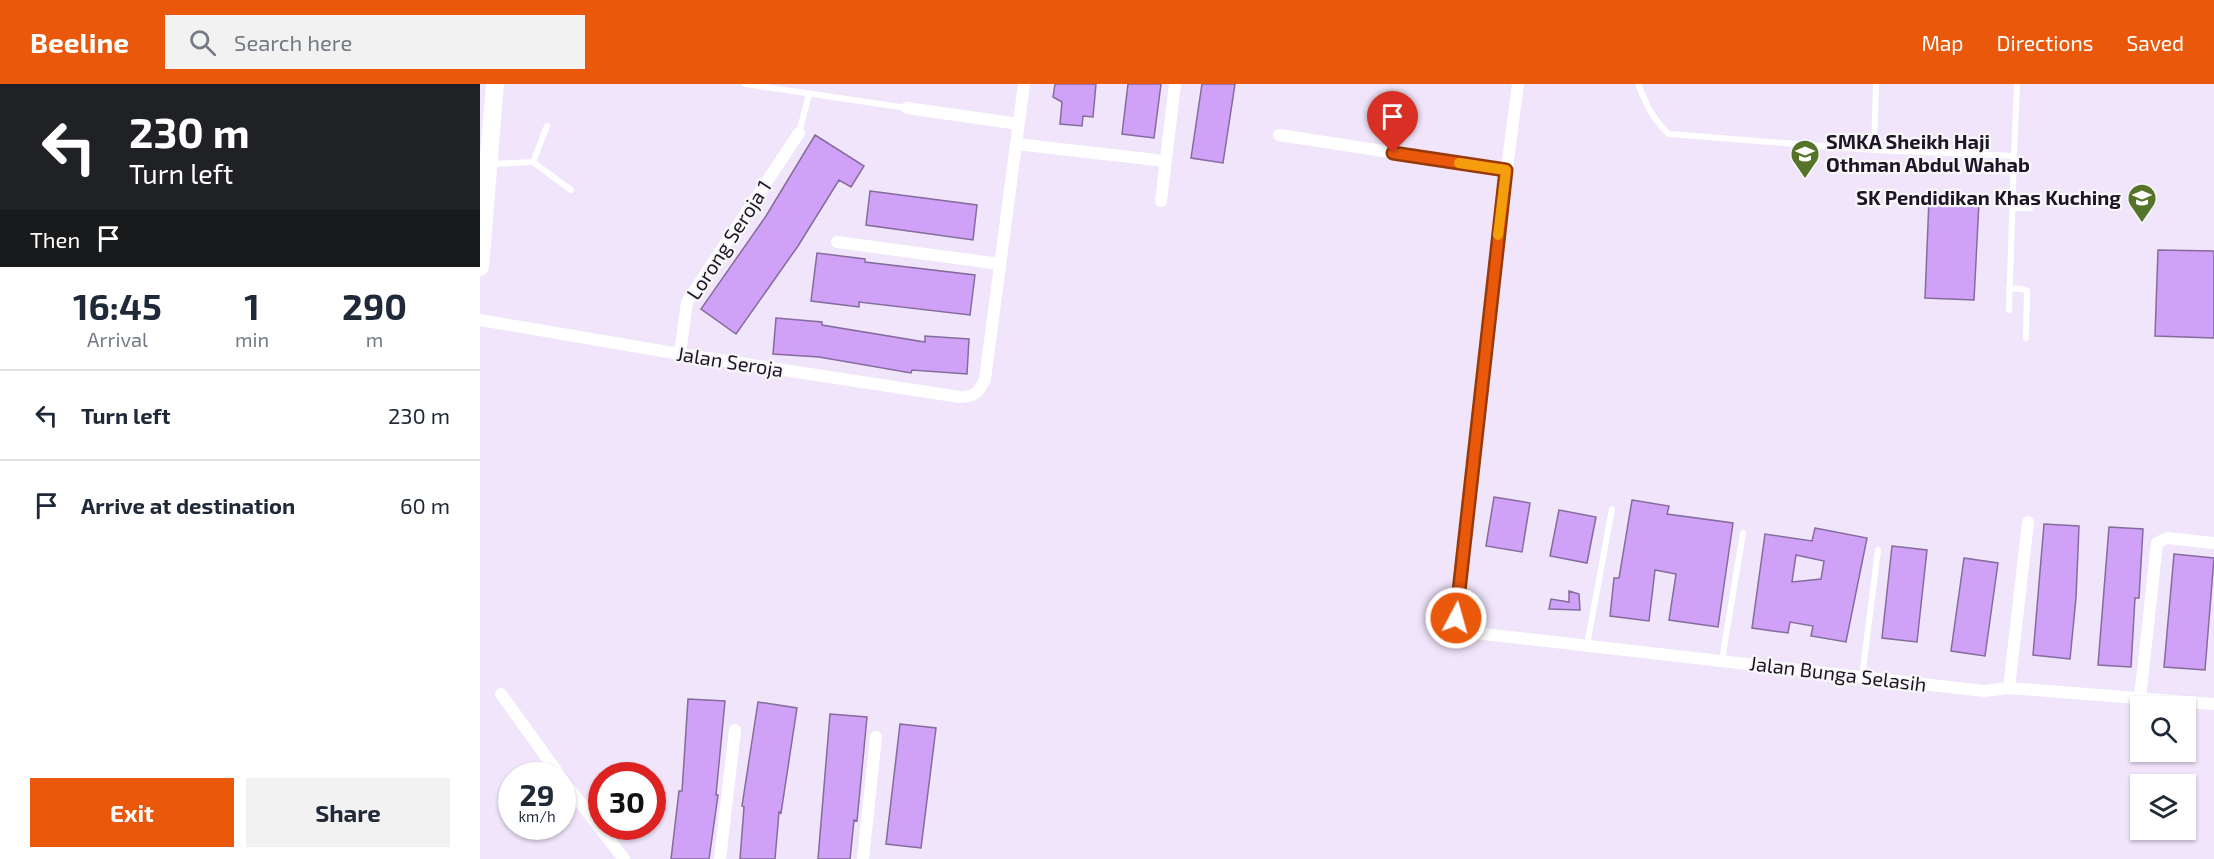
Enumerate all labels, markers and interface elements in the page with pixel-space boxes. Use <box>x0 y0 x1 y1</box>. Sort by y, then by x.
search box <box>165 15 585 69</box>
text: Beeline <box>30 25 129 59</box>
icon: search <box>186 26 219 59</box>
text: Search here <box>234 29 352 55</box>
text: Map <box>1921 30 1964 55</box>
text: Directions <box>1997 30 2093 55</box>
text: Saved <box>2126 30 2184 55</box>
pin <box>1367 91 1418 153</box>
icon: arrive <box>1376 100 1409 133</box>
text: 230 m <box>129 106 250 156</box>
icon: left <box>30 108 108 186</box>
place label: SMKA Sheikh Haji Othman Abdul Wahab <box>1826 129 2030 176</box>
school or university icon: SMKA Sheikh Haji Othman Abdul Wahab <box>1789 138 1821 180</box>
text: Turn left <box>129 157 233 189</box>
street label: Lorong Seroja 1 <box>681 175 776 304</box>
school or university icon: SK Pendidikan Khas Kuching <box>2126 182 2158 224</box>
place label: SK Pendidikan Khas Kuching <box>1856 185 2121 209</box>
icon: arrive <box>92 222 125 255</box>
text: Then <box>30 226 80 252</box>
text: 16:45 <box>73 284 162 327</box>
text: 1 <box>244 284 260 327</box>
text: 290 <box>342 284 407 327</box>
text: Arrival <box>87 327 148 351</box>
text: min <box>235 327 269 351</box>
text: m <box>366 327 383 351</box>
street label: Jalan Seroja <box>675 341 785 381</box>
icon: left <box>30 399 63 432</box>
text: Turn left <box>81 402 170 428</box>
text: 230 m <box>388 402 450 428</box>
icon: arrive <box>30 489 63 522</box>
text: Arrive at destination <box>81 492 295 518</box>
text: 60 m <box>400 492 450 518</box>
position arrow <box>1424 586 1488 650</box>
street label: Jalan Bunga Selasih <box>1748 650 1928 696</box>
map controls <box>2130 696 2196 840</box>
button: search <box>2130 696 2196 762</box>
speed limit sign: 30 <box>588 762 666 840</box>
button: layers <box>2130 774 2196 840</box>
text: 29 <box>519 776 555 812</box>
button: Exit <box>30 778 234 847</box>
button: Share <box>246 778 450 847</box>
text: km/h <box>518 807 556 825</box>

